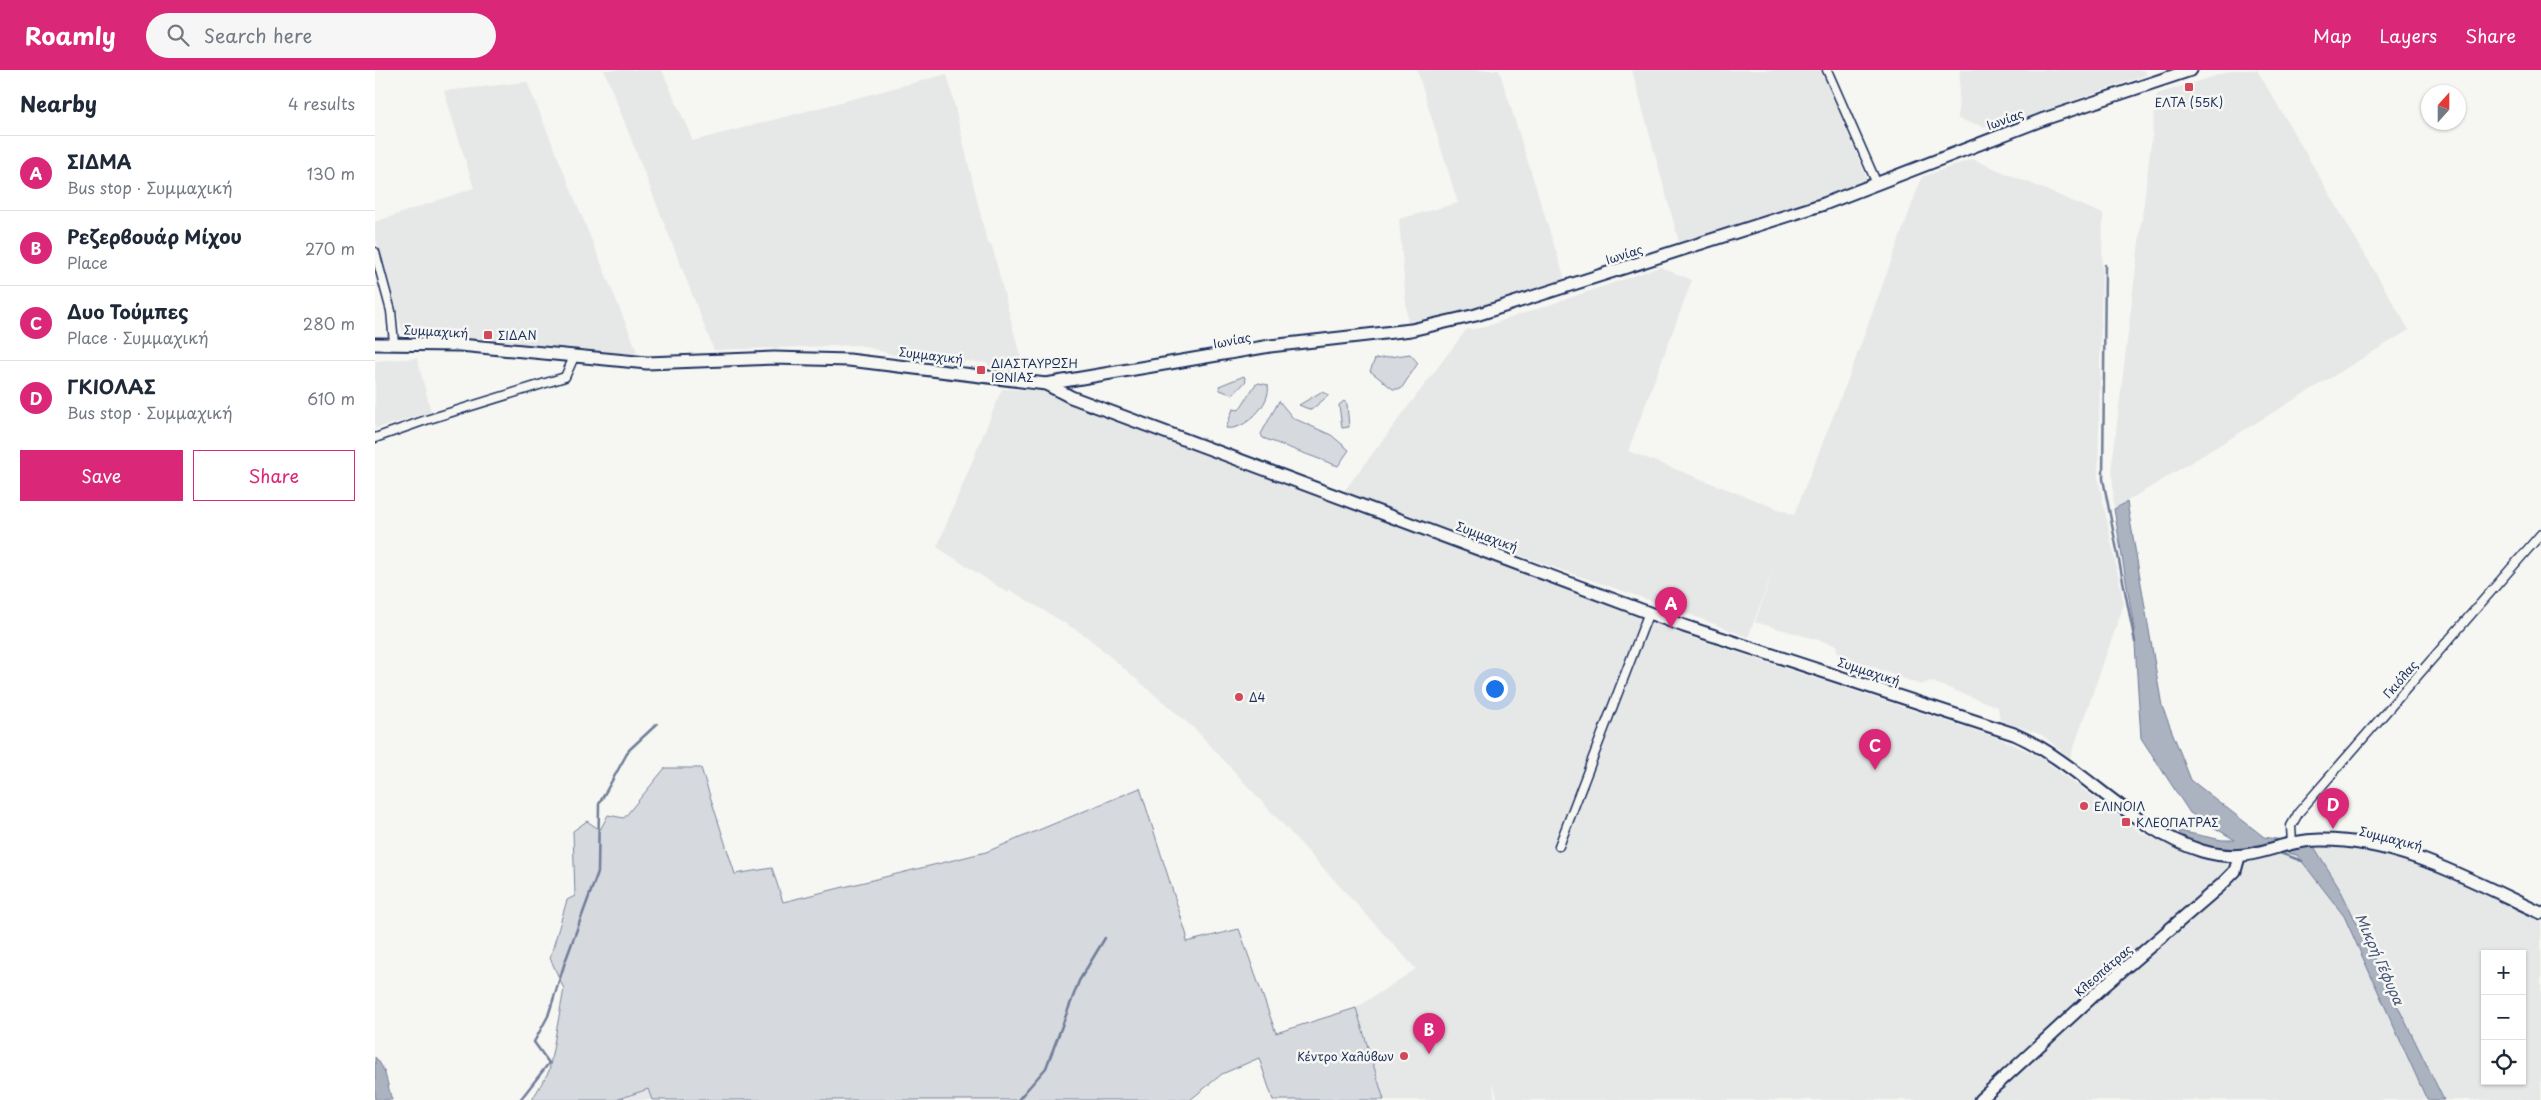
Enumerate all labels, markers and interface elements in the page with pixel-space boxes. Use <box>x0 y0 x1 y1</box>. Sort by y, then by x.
search box <box>146 13 496 58</box>
text: Roamly <box>25 17 116 53</box>
icon: search <box>164 21 192 49</box>
text: Search here <box>204 21 312 49</box>
text: Map <box>2313 22 2352 49</box>
text: Layers <box>2380 22 2437 49</box>
text: Share <box>2465 22 2516 49</box>
marker: ΕΛΤΑ (55Κ) <box>2183 81 2195 93</box>
north arrow <box>2421 85 2466 130</box>
text: Nearby <box>20 87 97 119</box>
text: 4 results <box>288 91 355 115</box>
place label: ΕΛΤΑ (55Κ) <box>2155 93 2223 111</box>
street label: Ιωνίας <box>1984 104 2026 134</box>
text: ΣΙΔΜΑ <box>67 147 132 175</box>
text: A <box>30 161 42 185</box>
text: 130 m <box>307 161 355 185</box>
text: Bus stop · Συμμαχική <box>67 175 232 199</box>
text: Ρεζερβουάρ Μίχου <box>67 222 242 250</box>
text: B <box>31 236 41 260</box>
text: 270 m <box>305 236 355 260</box>
street label: Ιωνίας <box>1603 240 1645 268</box>
text: Place <box>67 250 108 274</box>
text: Δυο Τούμπες <box>67 297 189 325</box>
text: C <box>30 311 42 335</box>
text: 280 m <box>303 311 355 335</box>
street label: Συμμαχική <box>403 320 469 342</box>
text: Place · Συμμαχική <box>67 325 209 349</box>
place label: ΣΙΔΑΝ <box>498 326 537 344</box>
street label: Ιωνίας <box>1212 328 1252 352</box>
marker: ΣΙΔΑΝ <box>482 329 494 341</box>
street label: Συμμαχική <box>898 342 964 368</box>
place label: ΔΙΑΣΤΑΥΡΩΣΗ ΙΩΝΙΑΣ <box>991 354 1078 386</box>
marker: ΔΙΑΣΤΑΥΡΩΣΗ ΙΩΝΙΑΣ <box>975 364 987 376</box>
text: ΓΚΙΟΛΑΣ <box>67 372 156 400</box>
text: D <box>30 386 42 410</box>
text: 610 m <box>307 386 355 410</box>
text: Bus stop · Συμμαχική <box>67 400 232 424</box>
button: Save <box>20 450 183 501</box>
button: Share <box>193 450 355 501</box>
street label: Συμμαχική <box>1454 517 1520 555</box>
pin: A <box>1655 587 1687 628</box>
street label: Συμμαχική <box>1836 652 1902 690</box>
street label: Γκιόλας <box>2378 656 2422 702</box>
your location <box>1482 676 1508 702</box>
place label: Δ4 <box>1249 688 1266 706</box>
marker: Δ4 <box>1233 691 1245 703</box>
pin: C <box>1859 729 1891 770</box>
pin: D <box>2317 788 2349 829</box>
place label: ΕΛΙΝΟΙΛ <box>2094 797 2145 815</box>
marker: ΕΛΙΝΟΙΛ <box>2078 800 2090 812</box>
place label: ΚΛΕΟΠΑΤΡΑΣ <box>2136 813 2219 831</box>
marker: ΚΛΕΟΠΑΤΡΑΣ <box>2120 816 2132 828</box>
street label: Συμμαχική <box>2358 821 2424 855</box>
water label: Μικρή Γέφυρα <box>2350 910 2410 1009</box>
street label: Κλεοπάτρας <box>2070 940 2136 1000</box>
map controls <box>2481 950 2526 1085</box>
button: + <box>2481 950 2526 995</box>
button: − <box>2481 995 2526 1040</box>
pin: B <box>1413 1013 1445 1054</box>
button: locate <box>2481 1040 2526 1085</box>
place label: Κέντρο Χαλύβων <box>1297 1047 1394 1065</box>
marker: Κέντρο Χαλύβων <box>1398 1050 1410 1062</box>

